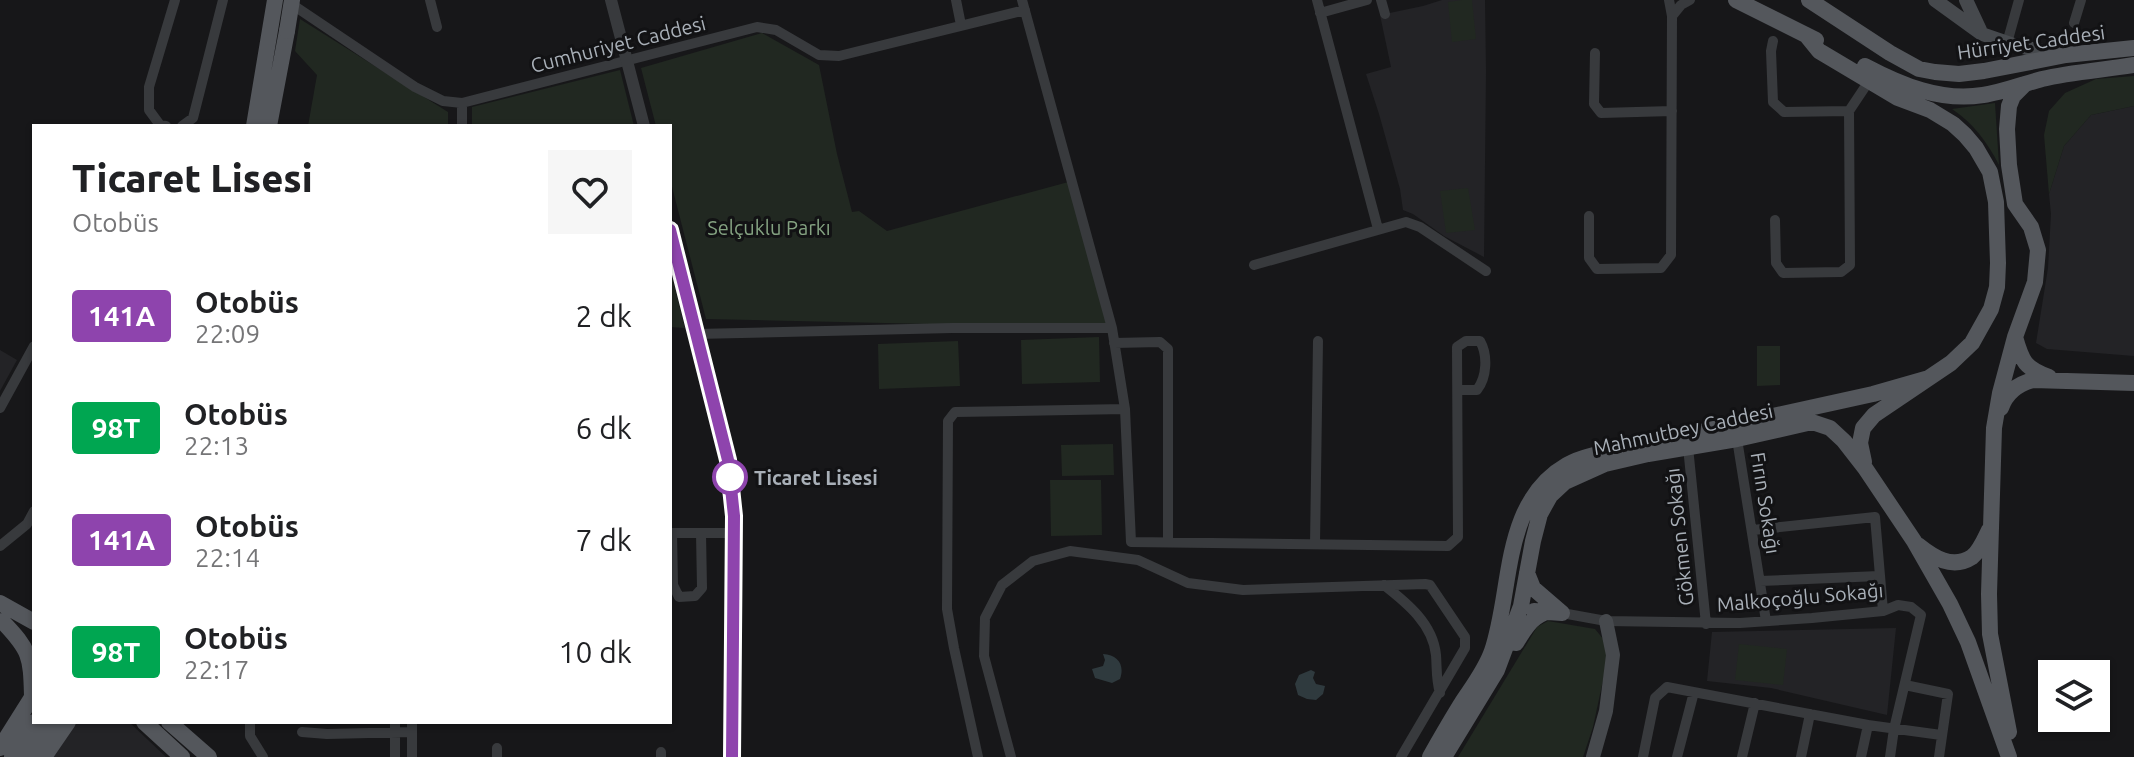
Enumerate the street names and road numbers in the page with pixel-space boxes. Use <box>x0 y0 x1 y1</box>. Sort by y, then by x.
street label: Cumhuriyet Caddesi <box>528 11 708 77</box>
street label: Hürriyet Caddesi <box>1956 20 2106 64</box>
street label: Mahmutbey Caddesi <box>1591 399 1775 459</box>
street label: Fırın Sokağı <box>1747 450 1785 556</box>
street label: Gökmen Sokağı <box>1660 467 1698 607</box>
street label: Malkoçoğlu Sokağı <box>1716 578 1884 616</box>

